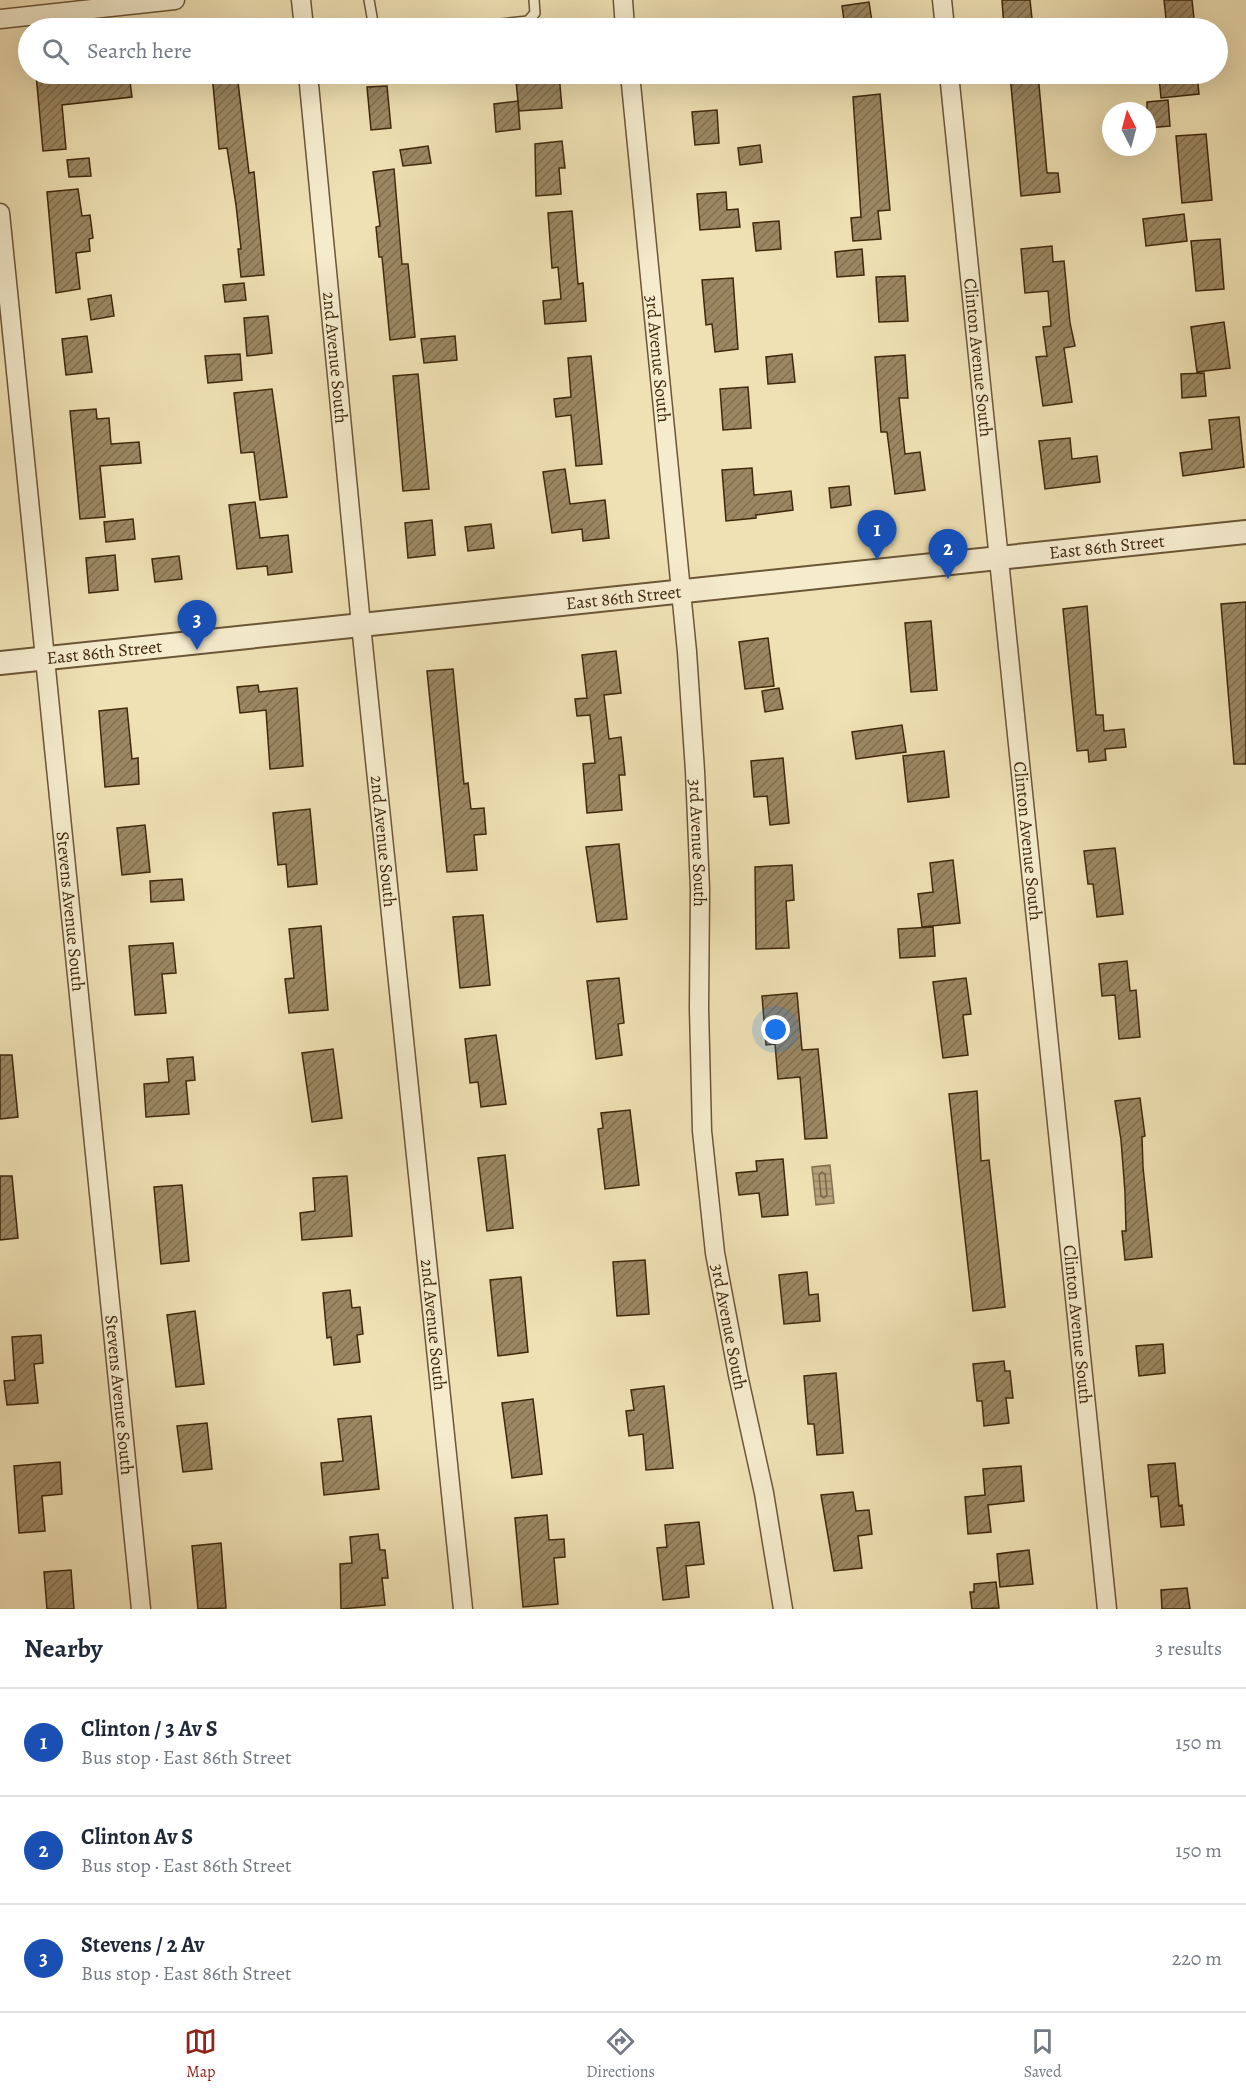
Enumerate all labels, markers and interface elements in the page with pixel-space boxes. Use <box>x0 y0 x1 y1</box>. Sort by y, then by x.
search box <box>18 18 1228 84</box>
icon: search <box>39 35 72 68</box>
text: Search here <box>87 36 192 66</box>
north arrow <box>1102 102 1156 156</box>
street label: Clinton Avenue South <box>958 277 998 439</box>
street label: 2nd Avenue South <box>317 291 354 425</box>
street label: 3rd Avenue South <box>640 294 676 424</box>
pin: 1 <box>858 510 896 560</box>
street label: East 86th Street <box>1048 529 1166 565</box>
pin: 2 <box>928 530 968 579</box>
street label: East 86th Street <box>565 579 683 615</box>
pin: 3 <box>178 600 216 650</box>
street label: East 86th Street <box>45 634 163 670</box>
street label: Clinton Avenue South <box>1008 760 1048 922</box>
street label: 2nd Avenue South <box>365 774 402 909</box>
street label: 3rd Avenue South <box>683 778 712 907</box>
street label: Stevens Avenue South <box>51 830 91 993</box>
your location <box>761 1015 790 1044</box>
street label: Clinton Avenue South <box>1058 1244 1098 1405</box>
street label: 2nd Avenue South <box>415 1258 452 1392</box>
street label: 3rd Avenue South <box>705 1262 753 1393</box>
street label: Stevens Avenue South <box>99 1314 139 1477</box>
text: Nearby <box>24 1631 103 1666</box>
text: 3 results <box>1155 1635 1222 1662</box>
text: Clinton / 3 Av S <box>81 1714 218 1744</box>
text: 1 <box>40 1729 47 1756</box>
text: 150 m <box>1175 1729 1222 1756</box>
text: Bus stop · East 86th Street <box>81 1744 292 1771</box>
text: Clinton Av S <box>81 1822 193 1852</box>
text: 2 <box>39 1837 48 1864</box>
text: 150 m <box>1175 1837 1222 1864</box>
text: Bus stop · East 86th Street <box>81 1852 292 1879</box>
text: Stevens / 2 Av <box>81 1930 205 1960</box>
text: 3 <box>39 1945 48 1972</box>
text: 220 m <box>1172 1945 1222 1972</box>
text: Bus stop · East 86th Street <box>81 1960 292 1987</box>
tab: Map <box>184 2025 217 2083</box>
tab: Directions <box>586 2025 655 2083</box>
tab: Saved <box>1024 2025 1062 2083</box>

